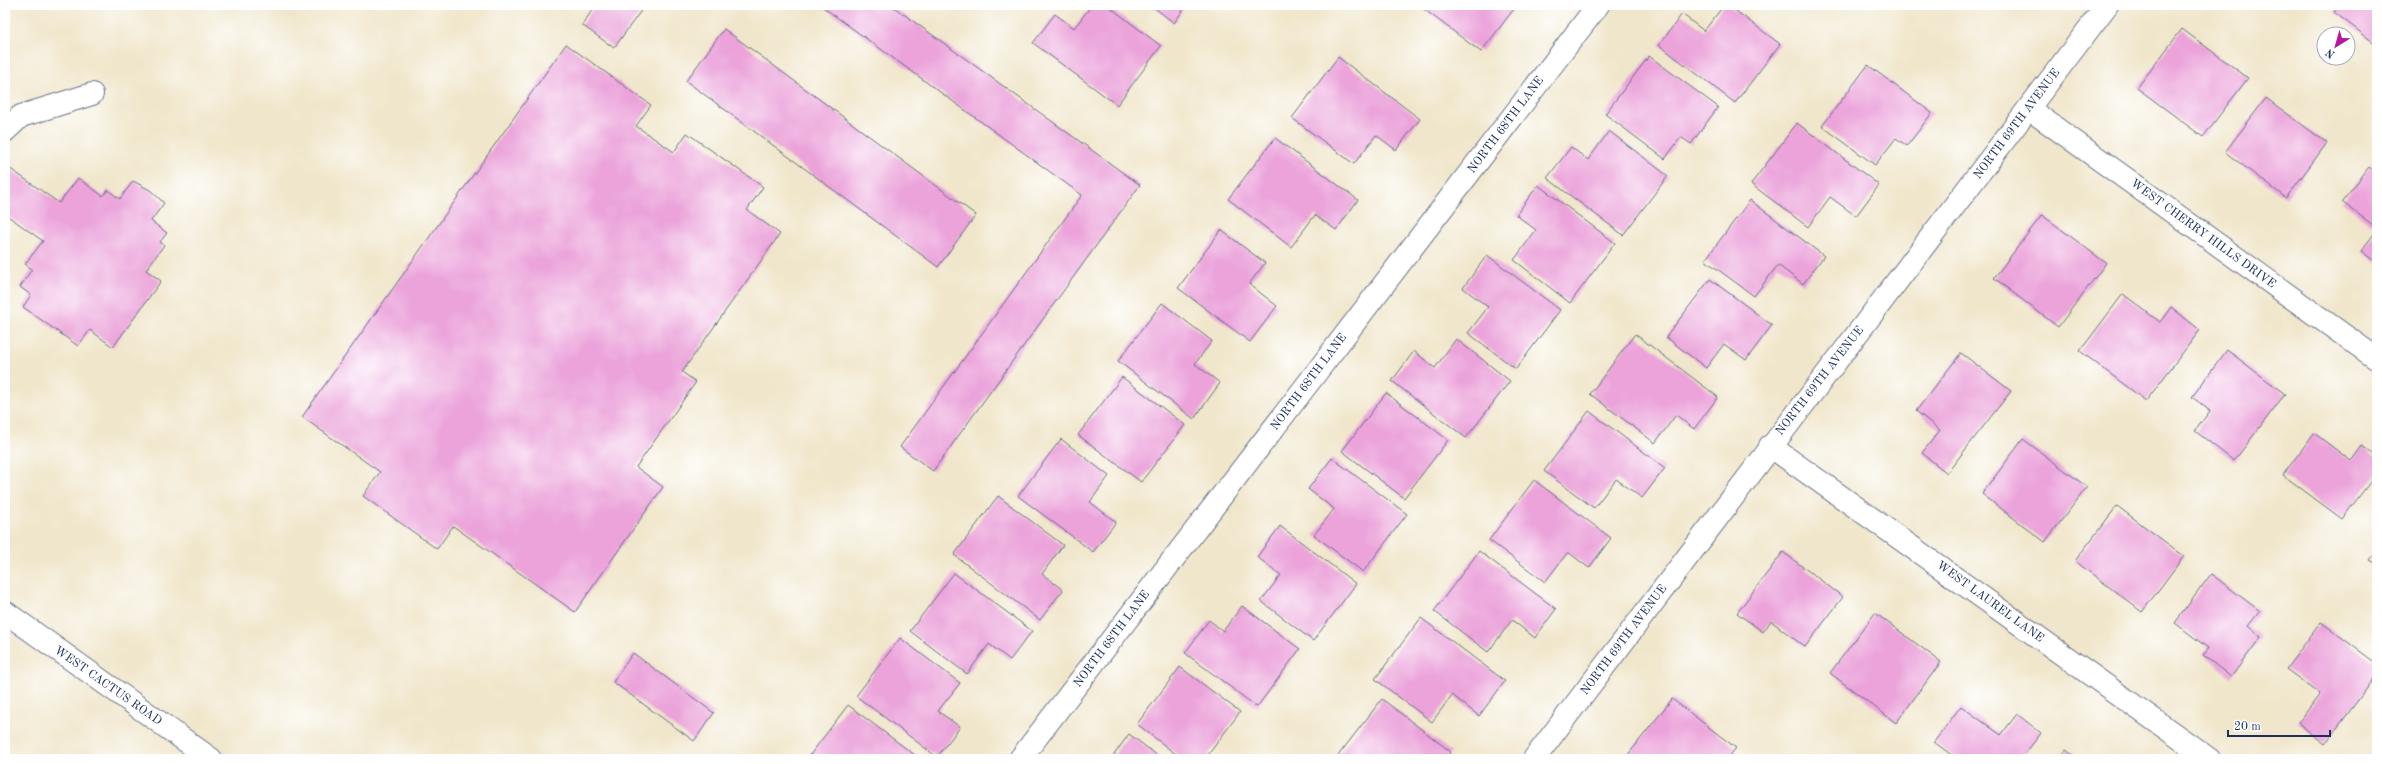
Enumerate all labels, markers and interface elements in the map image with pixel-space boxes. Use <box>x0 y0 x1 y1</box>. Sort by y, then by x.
north arrow <box>2316 26 2356 66</box>
text: N <box>2324 46 2338 60</box>
street label: NORTH 69TH AVENUE <box>1972 67 2062 181</box>
street label: NORTH 68TH LANE <box>1466 74 1546 176</box>
street label: WEST CHERRY HILLS DRIVE <box>2128 177 2278 291</box>
street label: NORTH 69TH AVENUE <box>1774 324 1866 438</box>
street label: NORTH 68TH LANE <box>1269 331 1349 433</box>
street label: WEST LAUREL LANE <box>1934 559 2046 645</box>
street label: NORTH 69TH AVENUE <box>1579 583 1669 697</box>
street label: NORTH 68TH LANE <box>1072 588 1152 690</box>
street label: WEST CACTUS ROAD <box>52 644 164 728</box>
scale bar <box>2228 712 2330 738</box>
text: 20 m <box>2234 721 2261 733</box>

